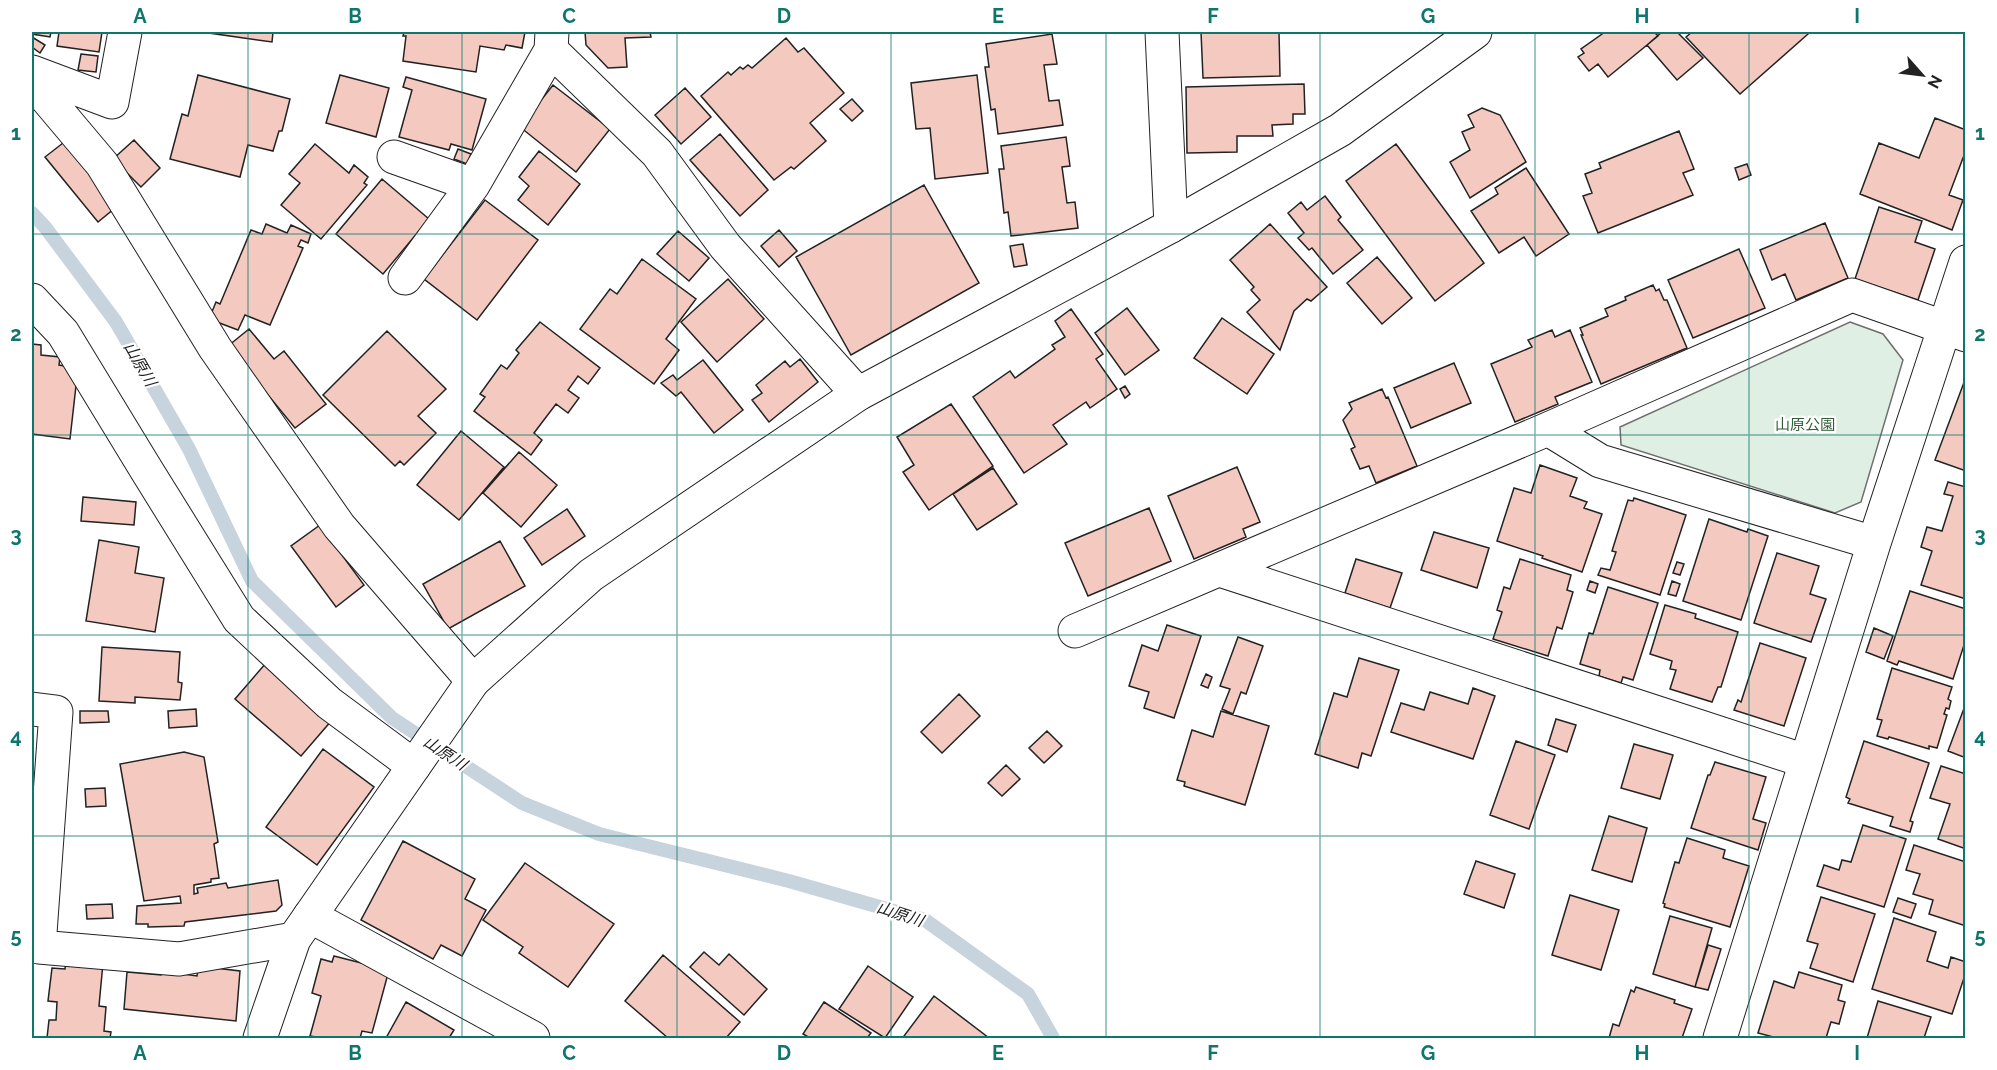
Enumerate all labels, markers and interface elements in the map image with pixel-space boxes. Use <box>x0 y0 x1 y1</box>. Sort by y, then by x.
text: A <box>133 4 147 28</box>
text: B <box>348 4 362 28</box>
text: C <box>562 4 576 28</box>
text: D <box>777 4 791 28</box>
text: E <box>992 4 1004 28</box>
text: F <box>1207 4 1219 28</box>
text: G <box>1421 4 1435 28</box>
text: H <box>1635 4 1649 28</box>
text: I <box>1854 4 1860 28</box>
north arrow <box>1892 45 1952 105</box>
text: N <box>1924 72 1946 92</box>
text: 1 <box>11 121 21 145</box>
text: 1 <box>1975 121 1985 145</box>
text: 2 <box>10 322 22 346</box>
text: 2 <box>1974 322 1986 346</box>
water label: 山原川 <box>120 338 161 391</box>
park label: 山原公園 <box>1775 416 1835 434</box>
text: 3 <box>10 523 22 547</box>
text: 3 <box>1974 523 1986 547</box>
text: 4 <box>10 724 22 748</box>
text: 4 <box>1974 724 1986 748</box>
water label: 山原川 <box>420 732 472 775</box>
water label: 山原川 <box>874 898 928 931</box>
text: 5 <box>10 924 22 948</box>
text: 5 <box>1974 924 1986 948</box>
text: A <box>133 1041 147 1065</box>
text: B <box>348 1041 362 1065</box>
text: C <box>562 1041 576 1065</box>
text: D <box>777 1041 791 1065</box>
text: E <box>992 1041 1004 1065</box>
text: F <box>1207 1041 1219 1065</box>
text: G <box>1421 1041 1435 1065</box>
text: H <box>1635 1041 1649 1065</box>
text: I <box>1854 1041 1860 1065</box>

